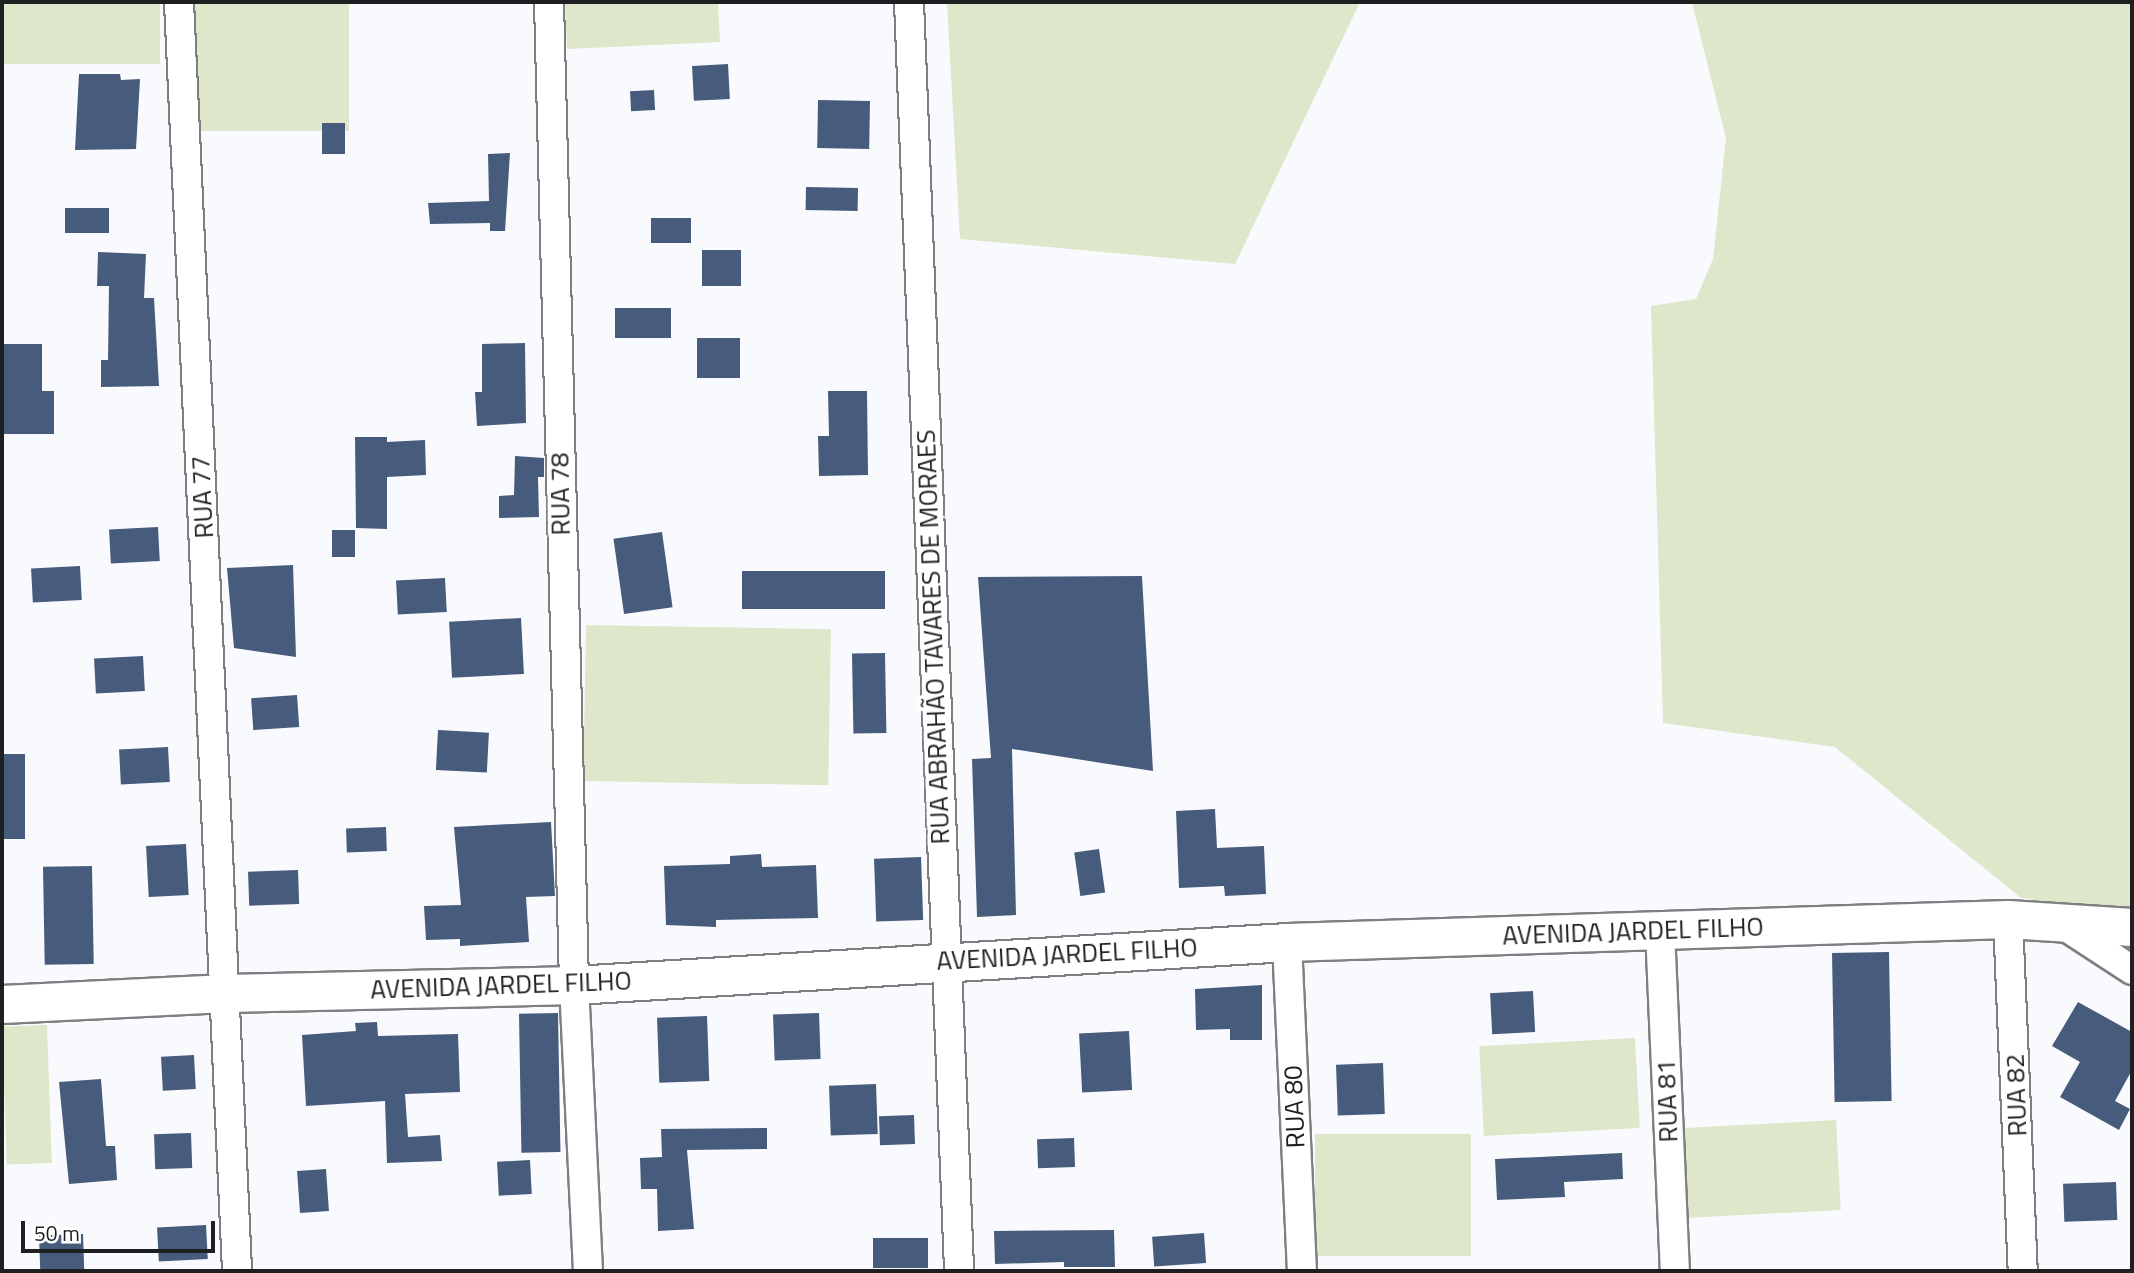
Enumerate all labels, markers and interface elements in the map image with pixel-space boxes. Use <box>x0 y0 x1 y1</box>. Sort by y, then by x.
street label: RUA ABRAHÃO TAVARES DE MORAES <box>910 429 956 845</box>
street label: RUA 78 <box>544 452 576 536</box>
street label: RUA 77 <box>184 455 220 539</box>
street label: AVENIDA JARDEL FILHO <box>1502 911 1764 951</box>
street label: AVENIDA JARDEL FILHO <box>936 932 1198 976</box>
street label: AVENIDA JARDEL FILHO <box>370 965 632 1005</box>
street label: RUA 82 <box>1999 1053 2033 1137</box>
street label: RUA 81 <box>1650 1059 1684 1143</box>
street label: RUA 80 <box>1277 1065 1311 1149</box>
scale bar <box>24 1206 219 1250</box>
text: 50 m <box>34 1217 80 1249</box>

